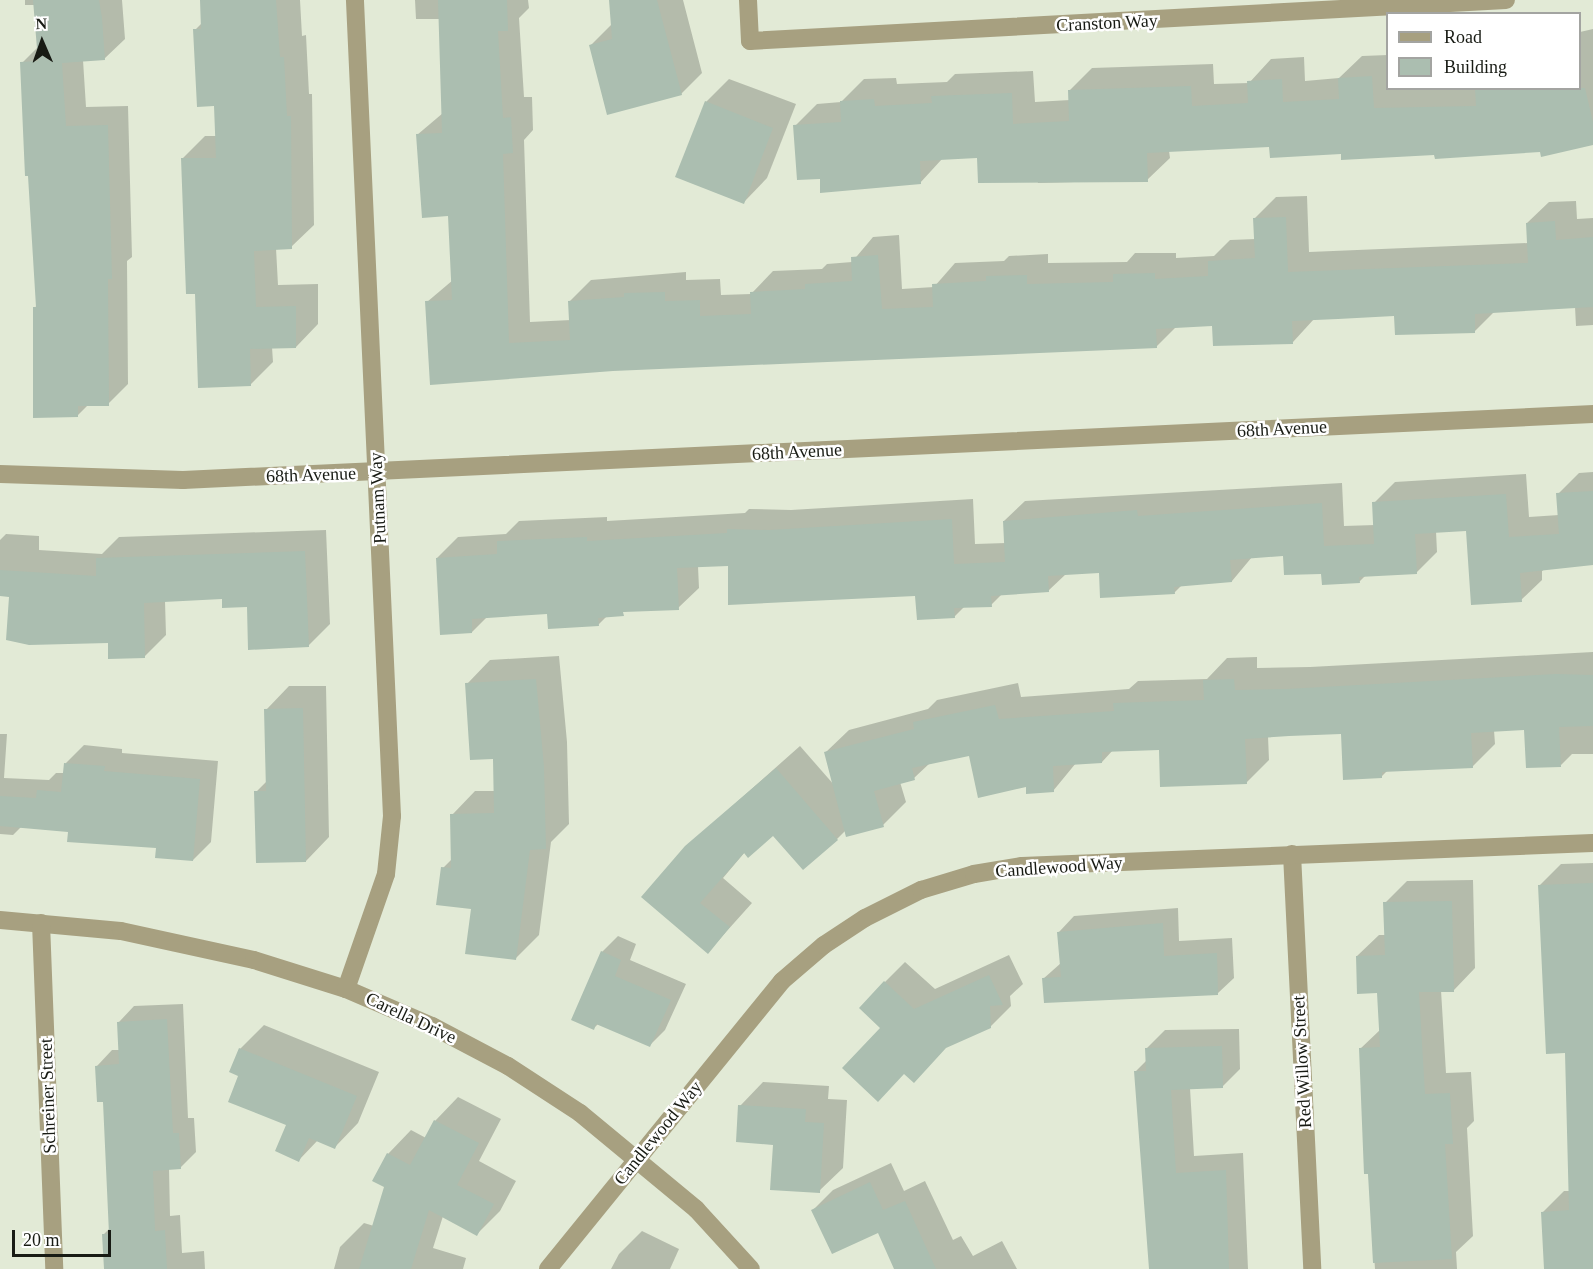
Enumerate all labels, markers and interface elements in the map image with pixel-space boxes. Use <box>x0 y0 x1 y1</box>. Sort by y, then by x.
street label: Cranston Way <box>1055 10 1159 36</box>
north arrow <box>12 12 72 72</box>
legend <box>1386 12 1581 90</box>
text: N <box>35 15 47 32</box>
text: Road <box>1444 27 1482 47</box>
text: Building <box>1444 57 1507 77</box>
street label: 68th Avenue <box>1236 416 1328 442</box>
street label: 68th Avenue <box>751 439 843 465</box>
street label: Putnam Way <box>365 451 391 545</box>
street label: 68th Avenue <box>265 463 357 487</box>
street label: Candlewood Way <box>994 852 1124 882</box>
street label: Carella Drive <box>362 988 460 1048</box>
street label: Red Willow Street <box>1288 995 1316 1129</box>
street label: Schreiner Street <box>35 1038 61 1154</box>
street label: Candlewood Way <box>609 1076 707 1190</box>
scale bar <box>15 1218 114 1256</box>
text: 20 m <box>23 1230 60 1250</box>

